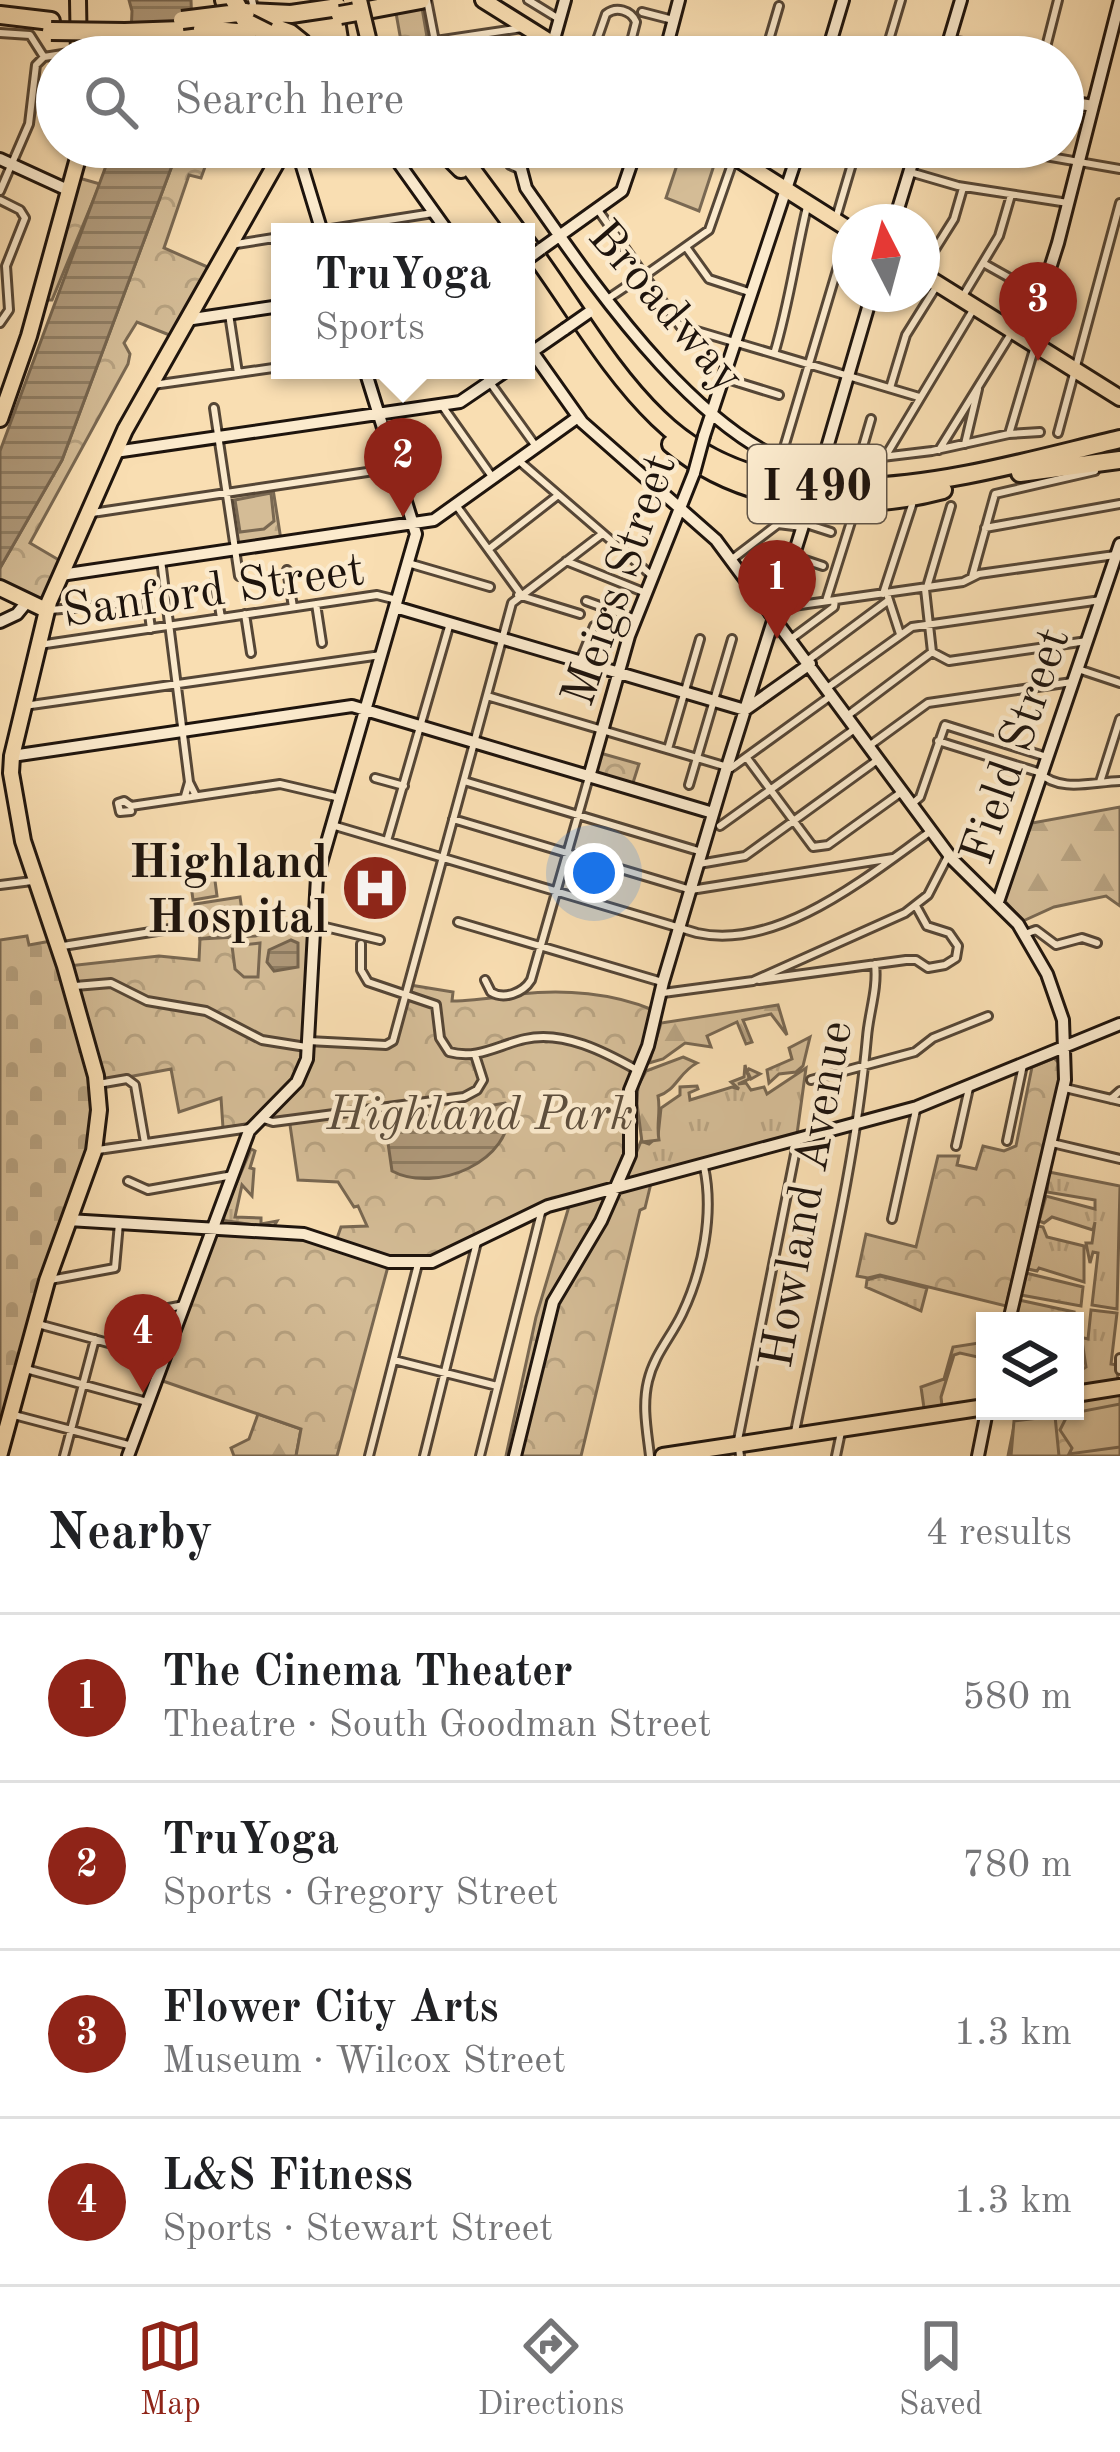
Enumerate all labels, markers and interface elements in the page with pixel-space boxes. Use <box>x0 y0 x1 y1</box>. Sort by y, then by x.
search box <box>36 36 1084 168</box>
icon: search <box>78 69 144 135</box>
text: Search here <box>174 79 404 124</box>
north arrow <box>832 204 940 312</box>
street label: Broadway <box>578 213 752 402</box>
popup <box>271 223 535 379</box>
text: TruYoga <box>315 254 491 299</box>
pin: 3 <box>999 262 1077 361</box>
text: Sports <box>315 309 425 348</box>
pin: 2 <box>364 418 442 517</box>
road number: I 490 <box>748 445 886 523</box>
street label: Meigs Street <box>555 448 686 712</box>
pin: 1 <box>738 540 816 639</box>
street label: Sanford Street <box>59 547 368 637</box>
street label: Field Street <box>954 622 1080 870</box>
place label: Highland Hospital <box>129 840 328 943</box>
your location <box>564 843 624 903</box>
hospital icon: Highland Hospital <box>340 853 410 923</box>
street label: Howland Avenue <box>754 1017 862 1372</box>
park label: Highland Park <box>325 1092 634 1140</box>
pin: 4 <box>104 1294 182 1393</box>
map controls <box>976 1312 1084 1420</box>
button: layers <box>976 1312 1084 1420</box>
text: Nearby <box>48 1509 213 1560</box>
text: 4 results <box>926 1514 1072 1553</box>
text: The Cinema Theater <box>162 1651 573 1696</box>
text: 1 <box>76 1678 98 1717</box>
text: 580 m <box>962 1678 1072 1717</box>
text: Theatre · South Goodman Street <box>162 1706 711 1745</box>
text: TruYoga <box>162 1819 339 1864</box>
text: 2 <box>76 1846 98 1885</box>
text: 780 m <box>962 1846 1072 1885</box>
text: Sports · Gregory Street <box>162 1874 558 1913</box>
text: Flower City Arts <box>162 1987 499 2032</box>
text: 3 <box>76 2014 98 2053</box>
text: 1.3 km <box>954 2014 1072 2053</box>
text: Museum · Wilcox Street <box>162 2042 566 2081</box>
text: L&S Fitness <box>162 2155 413 2200</box>
text: 4 <box>76 2182 98 2221</box>
text: 1.3 km <box>954 2182 1072 2221</box>
text: Sports · Stewart Street <box>162 2210 553 2249</box>
tab: Map <box>137 2313 203 2426</box>
tab: Directions <box>478 2313 624 2426</box>
tab: Saved <box>899 2313 983 2426</box>

